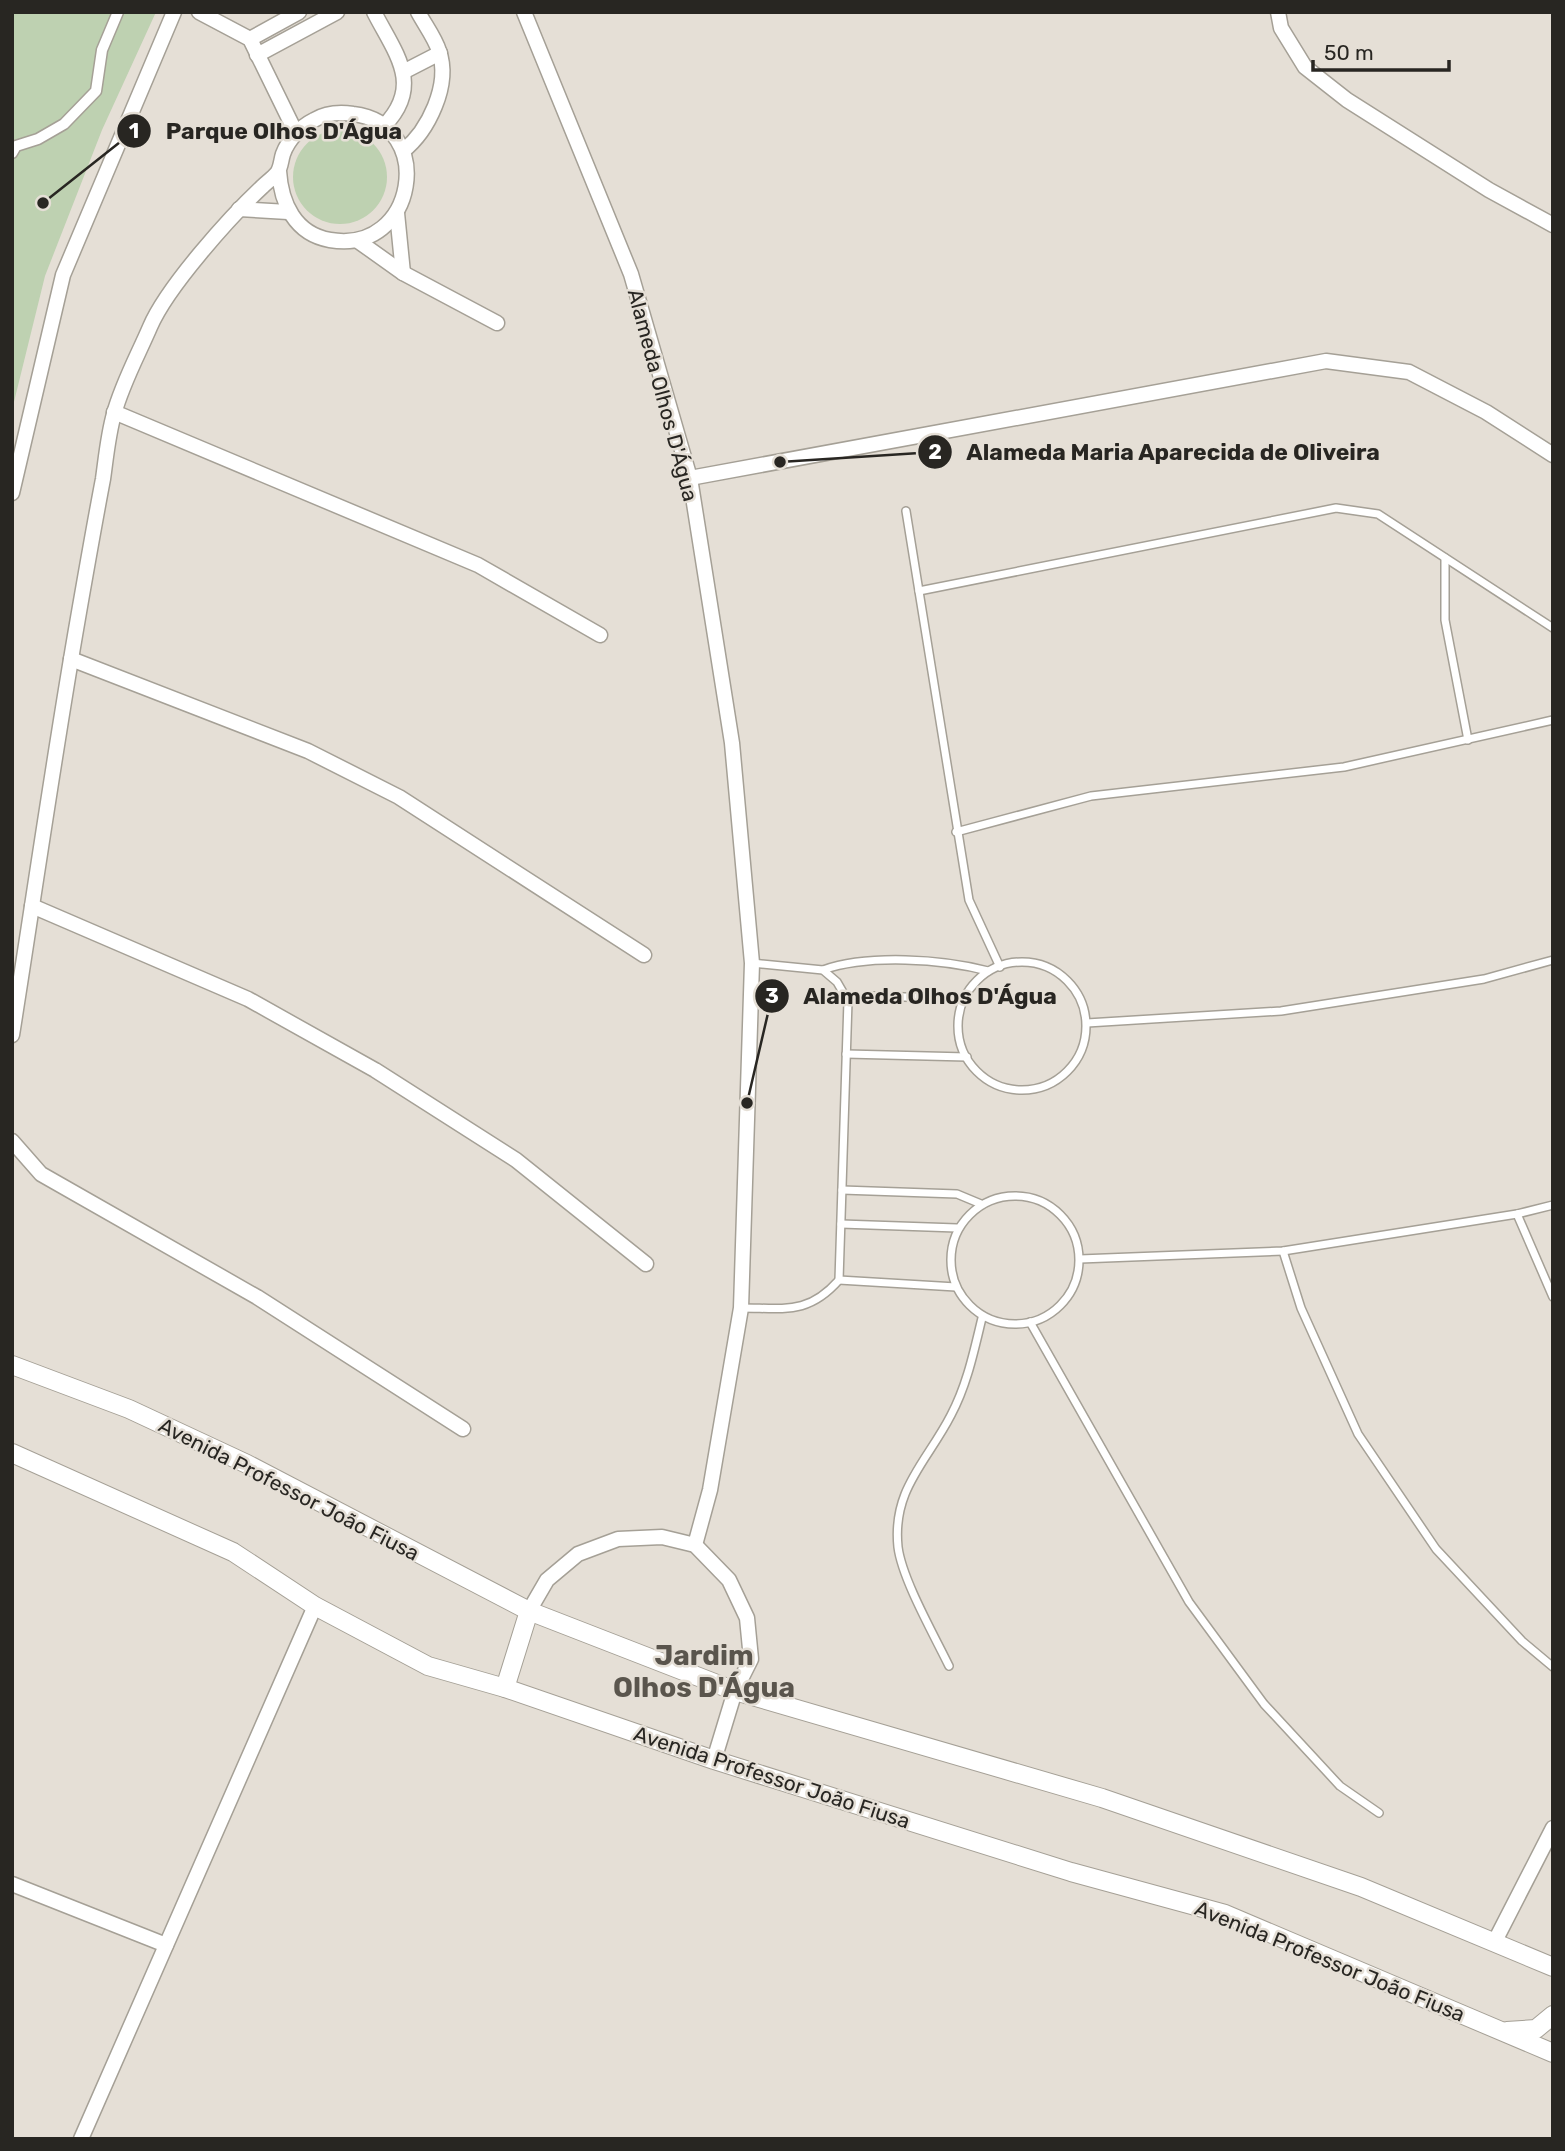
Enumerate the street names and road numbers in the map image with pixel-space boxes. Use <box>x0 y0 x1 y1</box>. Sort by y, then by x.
street label: Alameda Olhos D'Água <box>623 286 703 504</box>
street label: Avenida Professor João Fiusa <box>155 1412 423 1566</box>
street label: Avenida Professor João Fiusa <box>631 1720 913 1834</box>
street label: Avenida Professor João Fiusa <box>1191 1895 1469 2027</box>

